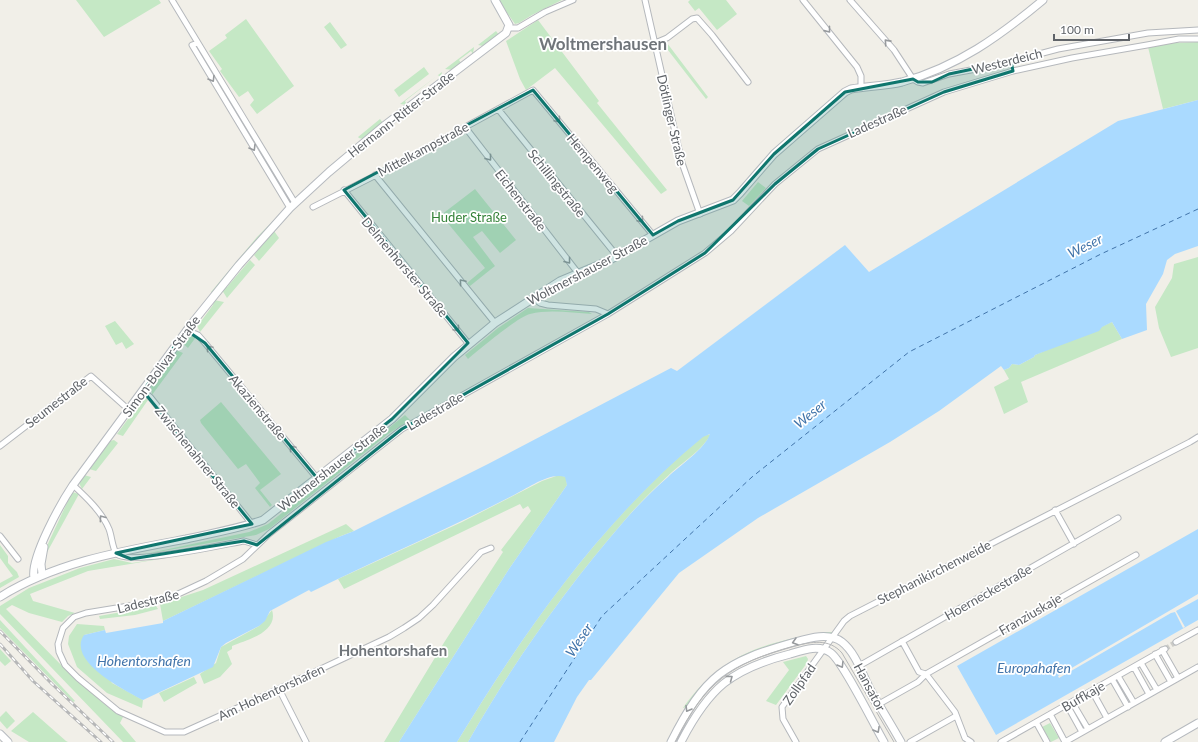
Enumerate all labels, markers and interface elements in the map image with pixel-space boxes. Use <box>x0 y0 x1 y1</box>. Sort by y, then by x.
scale bar <box>1054 16 1129 42</box>
text: 100 m <box>1060 22 1094 37</box>
one-way arrow <box>823 26 830 33</box>
district label: Woltmershausen <box>539 33 667 54</box>
one-way arrow <box>884 39 892 47</box>
street label: Westerdeich <box>970 45 1044 77</box>
street label: Hermann-Ritter-Straße <box>344 67 458 161</box>
street label: Dötlinger Straße <box>654 73 690 167</box>
one-way arrow <box>207 75 214 82</box>
street label: Ladestraße <box>845 101 909 141</box>
one-way arrow <box>553 116 560 123</box>
street label: Mittelkampstraße <box>375 118 471 180</box>
street label: Hempenweg <box>564 130 623 196</box>
one-way arrow <box>249 144 256 151</box>
street label: Schillingstraße <box>525 146 589 220</box>
one-way arrow <box>484 153 491 160</box>
street label: Eichenstraße <box>492 166 550 234</box>
park label: Huder Straße <box>431 209 507 225</box>
street label: Delmenhorster Straße <box>358 214 452 320</box>
one-way arrow <box>636 216 643 223</box>
water label: Weser <box>1065 230 1105 261</box>
street label: Woltmershauser Straße <box>524 231 650 308</box>
one-way arrow <box>564 256 571 263</box>
one-way arrow <box>459 279 466 286</box>
street label: Simon-Bolivar-Straße <box>119 312 203 420</box>
one-way arrow <box>452 324 459 332</box>
one-way arrow <box>207 346 214 353</box>
street label: Akazienstraße <box>226 371 290 443</box>
street label: Seumestraße <box>22 373 90 431</box>
street label: Ladestraße <box>404 388 466 434</box>
water label: Weser <box>790 395 829 432</box>
street label: Zwischenahner Straße <box>152 403 244 511</box>
street label: Woltmershauser Straße <box>274 419 390 515</box>
one-way arrow <box>290 446 297 453</box>
one-way arrow <box>100 515 107 522</box>
street label: Stephanikirchenweide <box>874 536 994 608</box>
street label: Hoerneckestraße <box>942 561 1035 623</box>
street label: Ladestraße <box>115 586 181 616</box>
street label: Franziuskaje <box>996 589 1064 638</box>
water label: Weser <box>561 620 596 660</box>
one-way arrow <box>792 637 799 646</box>
district label: Hohentorshafen <box>339 641 447 659</box>
water label: Hohentorshafen <box>97 652 191 669</box>
water label: Europahafen <box>997 659 1071 676</box>
street label: Am Hohentorshafen <box>215 660 327 724</box>
street label: Zollpfad <box>779 660 819 708</box>
street label: Hansator <box>851 660 889 714</box>
one-way arrow <box>836 661 843 668</box>
one-way arrow <box>725 676 732 683</box>
street label: Buffkaje <box>1059 677 1108 715</box>
one-way arrow <box>686 705 693 712</box>
one-way arrow <box>873 726 880 733</box>

